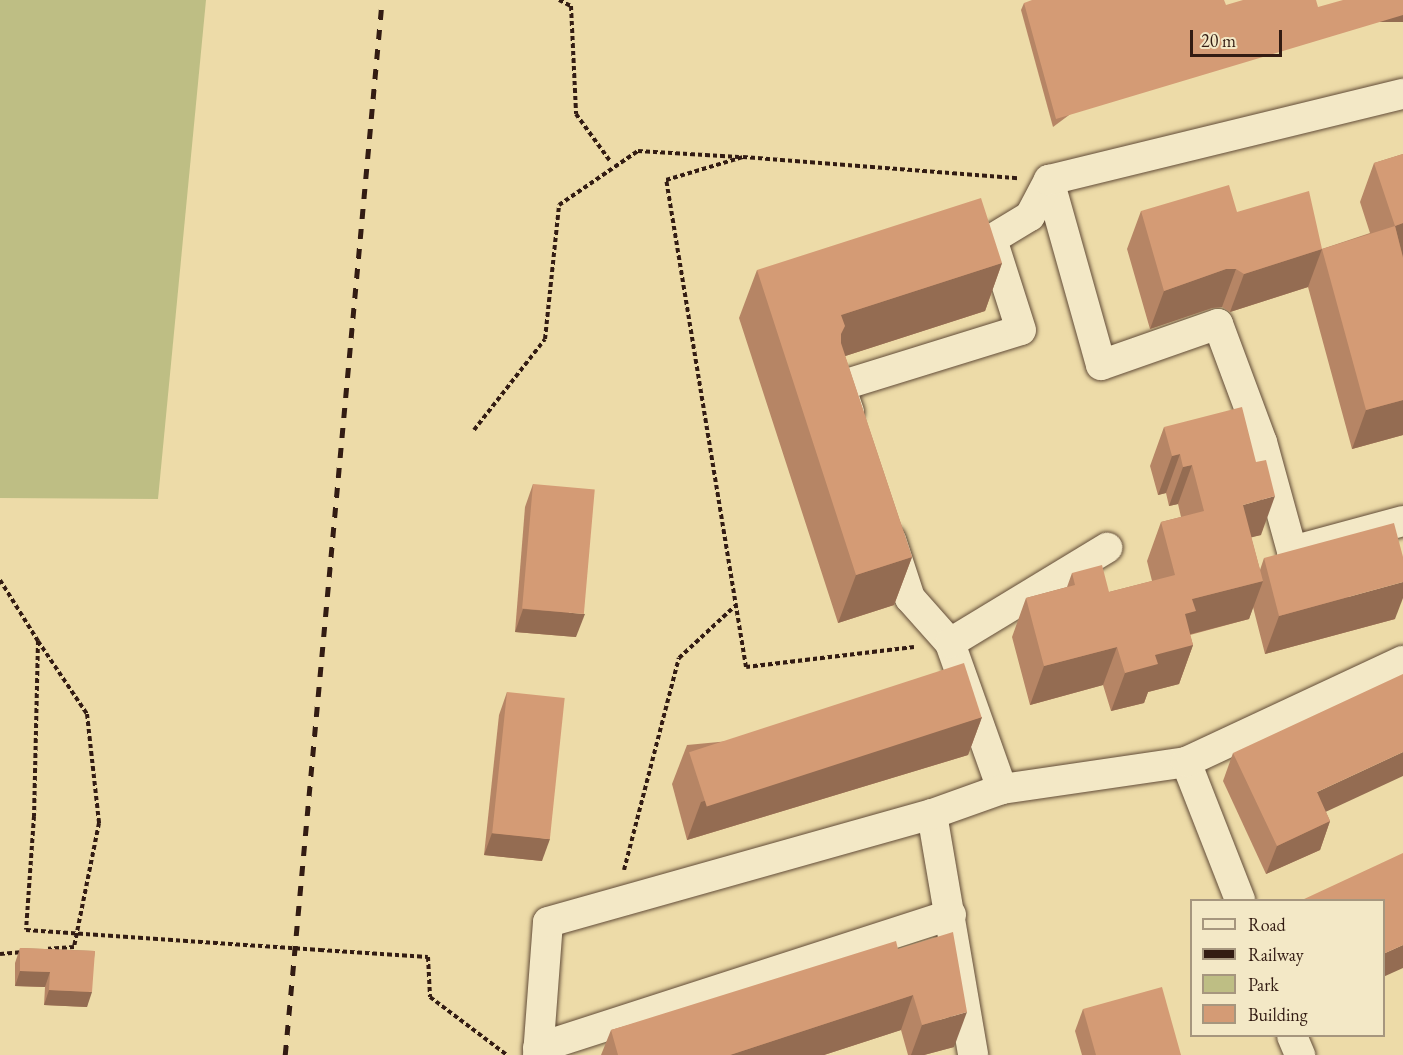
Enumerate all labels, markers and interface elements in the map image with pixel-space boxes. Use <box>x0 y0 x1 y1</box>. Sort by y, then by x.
scale bar <box>1193 18 1284 56</box>
text: 20 m <box>1201 29 1236 52</box>
legend <box>1190 899 1385 1037</box>
text: Road <box>1248 913 1286 936</box>
text: Railway <box>1248 943 1304 966</box>
text: Park <box>1248 973 1279 996</box>
text: Building <box>1248 1003 1308 1026</box>

